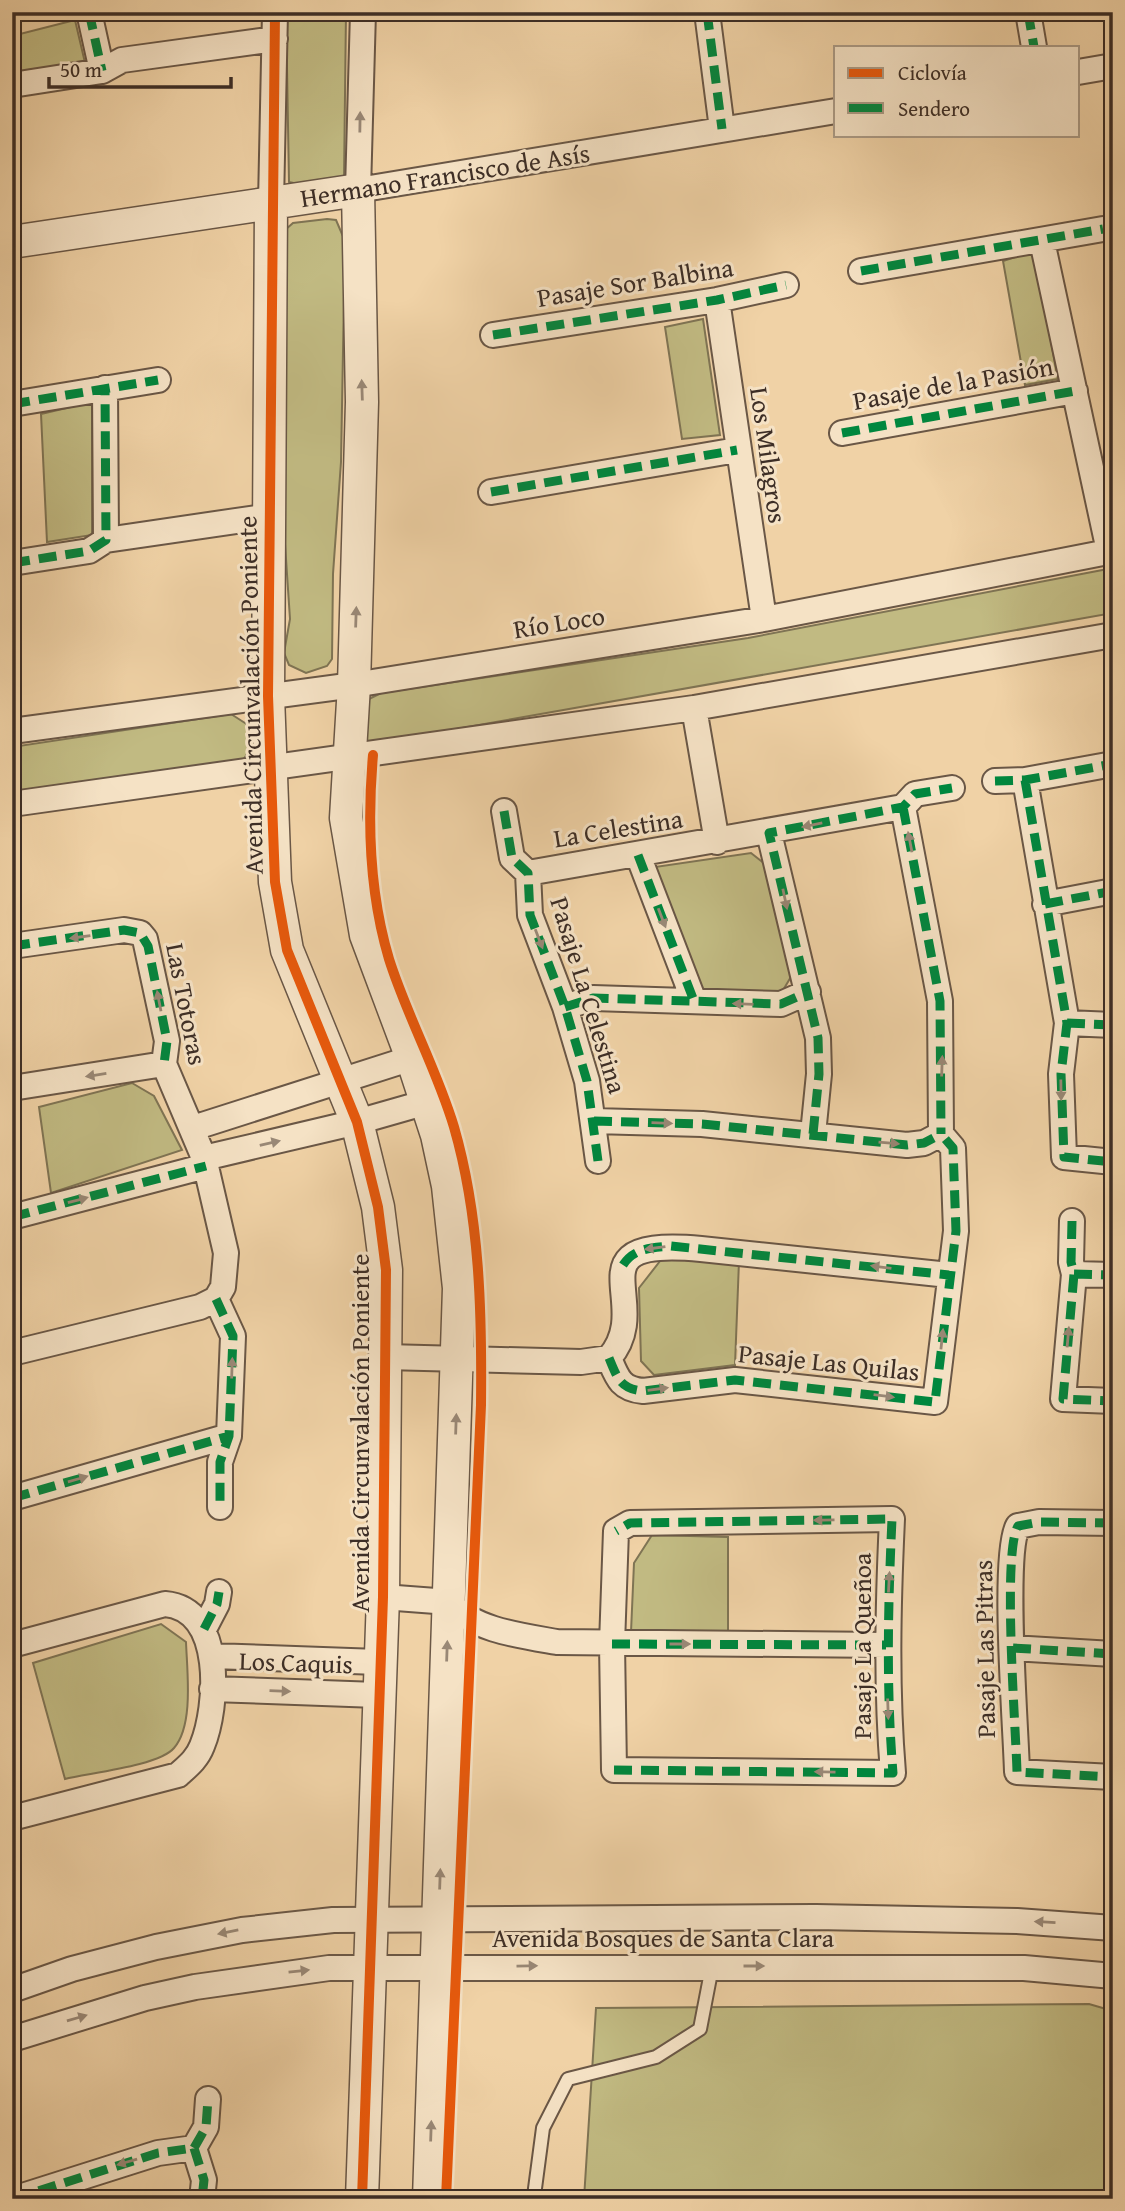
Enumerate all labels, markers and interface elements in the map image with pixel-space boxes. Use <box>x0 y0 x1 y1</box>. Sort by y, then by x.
scale bar <box>49 46 231 90</box>
legend <box>834 46 1080 136</box>
text: 50 m <box>60 54 102 85</box>
text: Ciclovía <box>898 57 967 88</box>
text: Sendero <box>898 93 970 124</box>
one-way arrow <box>355 110 366 132</box>
street label: Hermano Francisco de Asís <box>298 133 592 217</box>
street label: Pasaje Sor Balbina <box>534 247 737 317</box>
street label: Pasaje de la Pasión <box>850 346 1057 420</box>
one-way arrow <box>356 379 367 401</box>
street label: Los Milagros <box>740 384 798 526</box>
street label: Avenida Circunvalación Poniente <box>227 515 273 875</box>
street label: Río Loco <box>511 596 607 648</box>
one-way arrow <box>350 606 362 628</box>
street label: La Celestina <box>551 798 686 857</box>
one-way arrow <box>801 819 823 830</box>
one-way arrow <box>904 830 915 852</box>
one-way arrow <box>780 888 791 910</box>
street label: Pasaje La Celestina <box>541 892 638 1099</box>
one-way arrow <box>657 908 668 929</box>
one-way arrow <box>533 929 544 950</box>
one-way arrow <box>69 931 91 942</box>
street label: Las Totoras <box>156 940 218 1068</box>
one-way arrow <box>154 990 165 1012</box>
one-way arrow <box>731 998 753 1009</box>
one-way arrow <box>937 1055 948 1077</box>
one-way arrow <box>85 1070 107 1081</box>
one-way arrow <box>1055 1079 1067 1101</box>
one-way arrow <box>651 1117 673 1128</box>
one-way arrow <box>259 1137 281 1148</box>
one-way arrow <box>878 1138 900 1149</box>
one-way arrow <box>67 1194 89 1205</box>
one-way arrow <box>644 1243 666 1254</box>
street label: Avenida Circunvalación Poniente <box>340 1254 379 1612</box>
one-way arrow <box>870 1262 892 1273</box>
one-way arrow <box>1063 1325 1074 1347</box>
one-way arrow <box>937 1328 948 1350</box>
street label: Pasaje Las Quilas <box>737 1333 921 1391</box>
one-way arrow <box>227 1357 238 1379</box>
one-way arrow <box>647 1383 669 1394</box>
one-way arrow <box>873 1390 895 1401</box>
one-way arrow <box>450 1413 461 1435</box>
one-way arrow <box>68 1474 89 1484</box>
one-way arrow <box>813 1514 835 1526</box>
street label: Pasaje La Queñoa <box>842 1552 881 1739</box>
street label: Pasaje Las Pitras <box>963 1560 1005 1738</box>
one-way arrow <box>884 1571 895 1593</box>
one-way arrow <box>669 1638 691 1650</box>
one-way arrow <box>441 1640 453 1662</box>
street label: Los Caquis <box>238 1641 354 1683</box>
one-way arrow <box>270 1686 292 1697</box>
one-way arrow <box>882 1698 893 1720</box>
one-way arrow <box>814 1766 836 1778</box>
one-way arrow <box>434 1867 445 1889</box>
one-way arrow <box>1034 1916 1056 1927</box>
street label: Avenida Bosques de Santa Clara <box>492 1918 835 1957</box>
one-way arrow <box>217 1927 239 1938</box>
one-way arrow <box>516 1960 538 1972</box>
one-way arrow <box>743 1960 765 1972</box>
one-way arrow <box>288 1966 310 1977</box>
one-way arrow <box>67 2013 88 2023</box>
one-way arrow <box>426 2119 437 2141</box>
one-way arrow <box>116 2157 138 2168</box>

